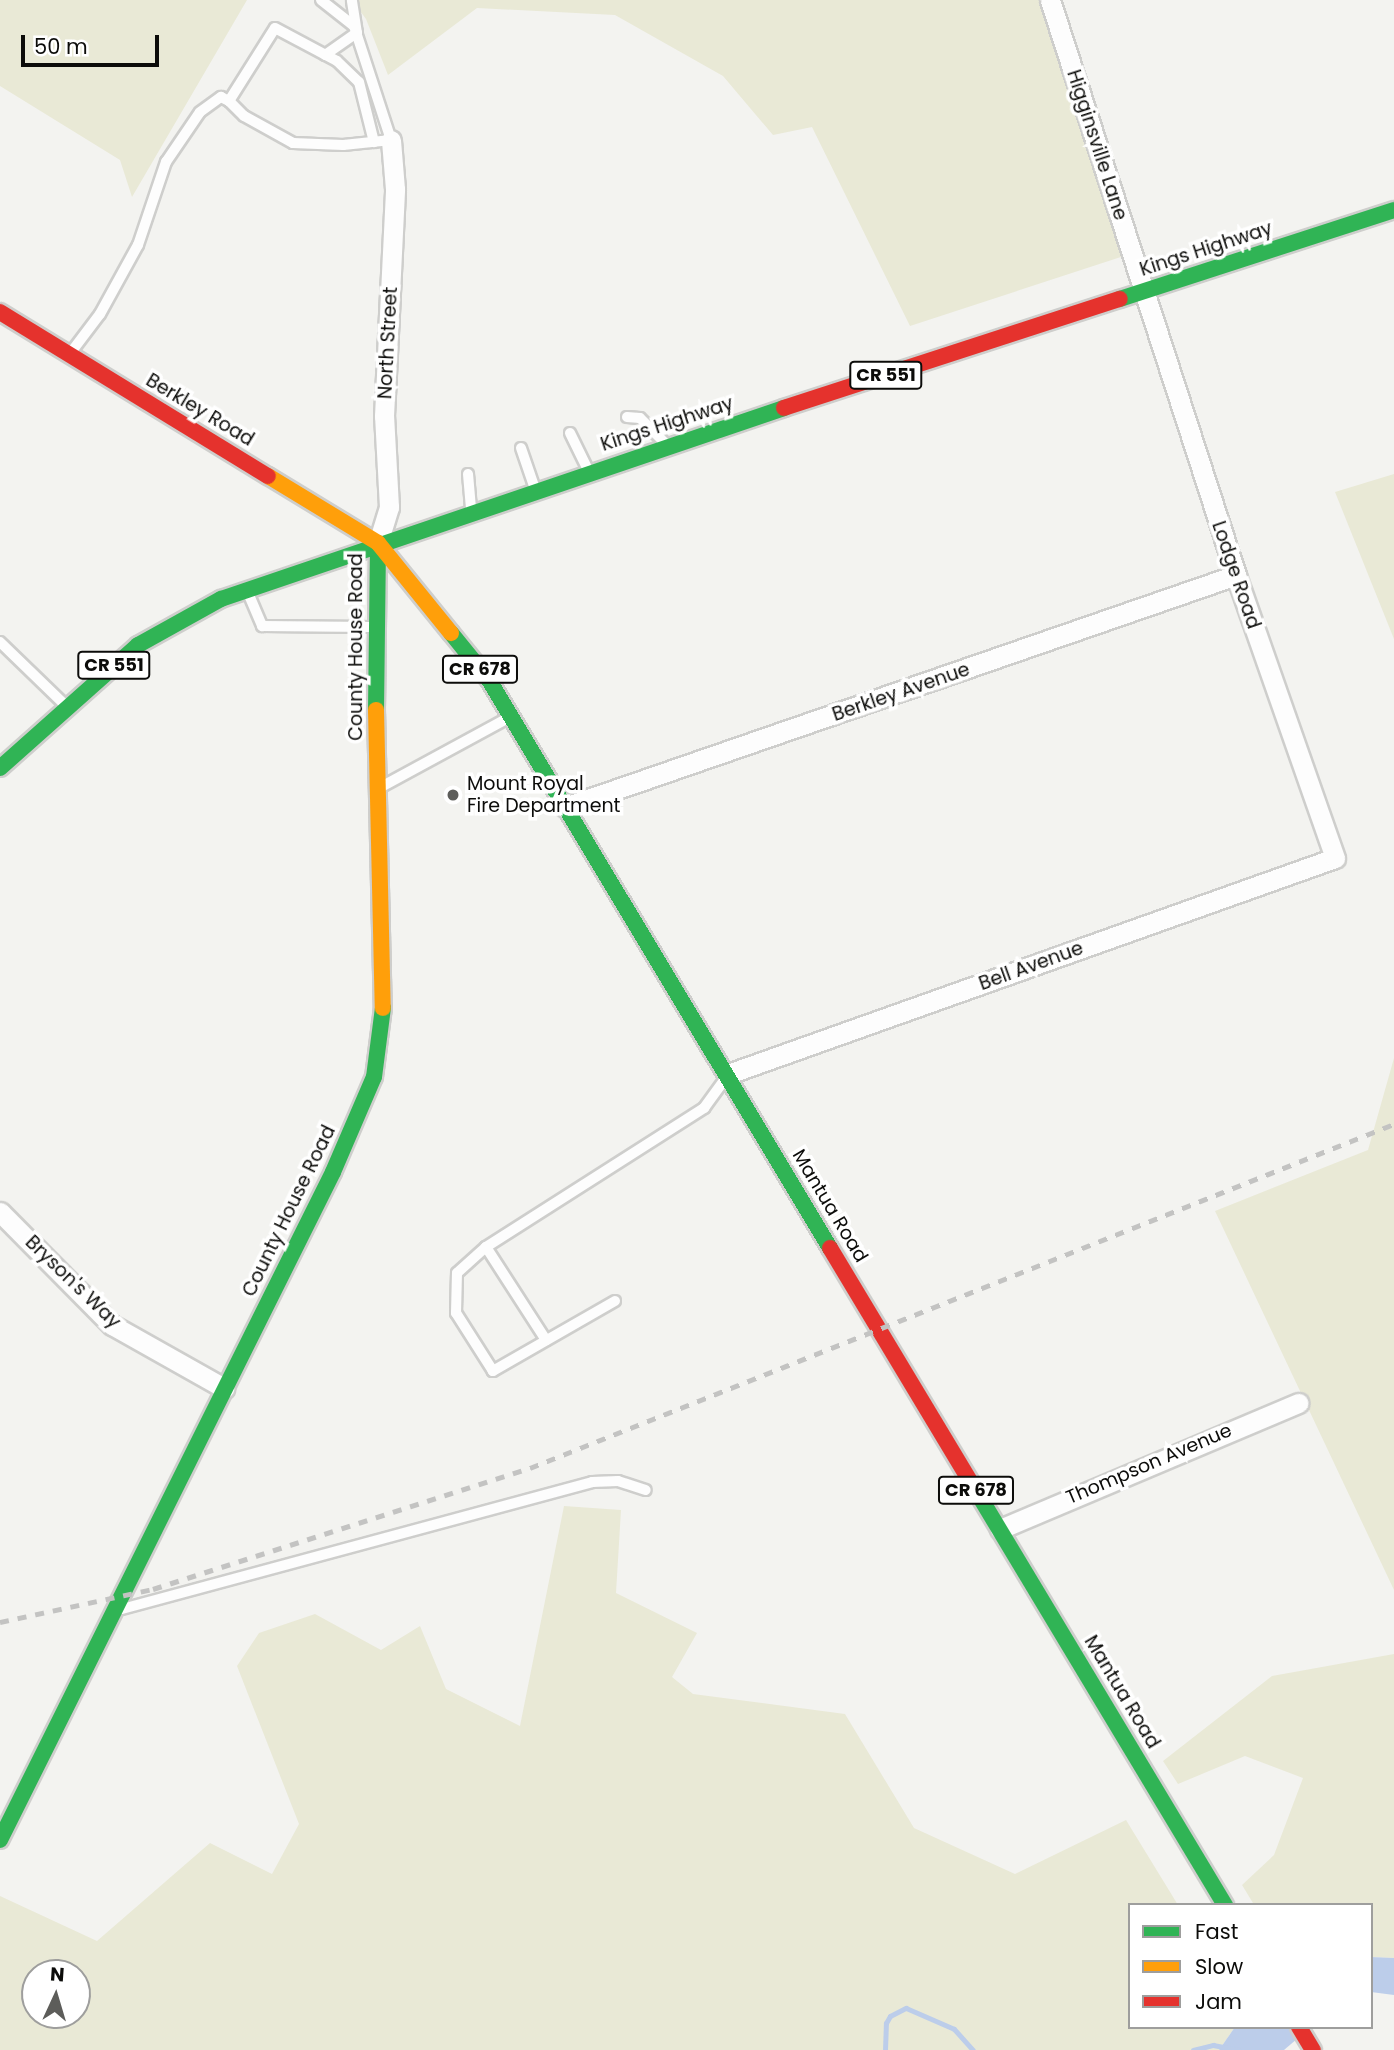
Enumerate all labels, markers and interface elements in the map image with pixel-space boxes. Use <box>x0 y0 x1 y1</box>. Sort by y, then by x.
scale bar <box>24 21 163 65</box>
text: 50 m <box>34 32 88 61</box>
street label: Higginsville Lane <box>1062 67 1132 223</box>
street label: Kings Highway <box>1137 217 1275 281</box>
street label: North Street <box>374 286 402 400</box>
road number: CR 551 <box>849 360 923 390</box>
street label: Berkley Road <box>142 369 258 451</box>
street label: Kings Highway <box>598 392 736 456</box>
street label: Lodge Road <box>1207 518 1265 632</box>
street label: County House Road <box>345 553 367 741</box>
road number: CR 551 <box>77 650 151 680</box>
road number: CR 678 <box>442 654 518 684</box>
street label: Berkley Avenue <box>829 658 973 726</box>
place label: Mount Royal Fire Department <box>467 773 621 817</box>
marker: Mount Royal Fire Department <box>445 787 461 803</box>
street label: Bell Avenue <box>976 937 1086 995</box>
street label: County House Road <box>238 1122 340 1300</box>
street label: Mantua Road <box>787 1145 873 1267</box>
street label: Bryson's Way <box>21 1231 125 1333</box>
street label: Thompson Avenue <box>1063 1419 1235 1509</box>
road number: CR 678 <box>937 1476 1014 1504</box>
street label: Mantua Road <box>1079 1631 1165 1753</box>
legend <box>1128 1903 1373 2029</box>
text: Fast <box>1195 1917 1238 1946</box>
text: Slow <box>1195 1952 1243 1981</box>
north arrow <box>21 1959 91 2029</box>
text: N <box>49 1961 65 1989</box>
text: Jam <box>1195 1987 1242 2016</box>

